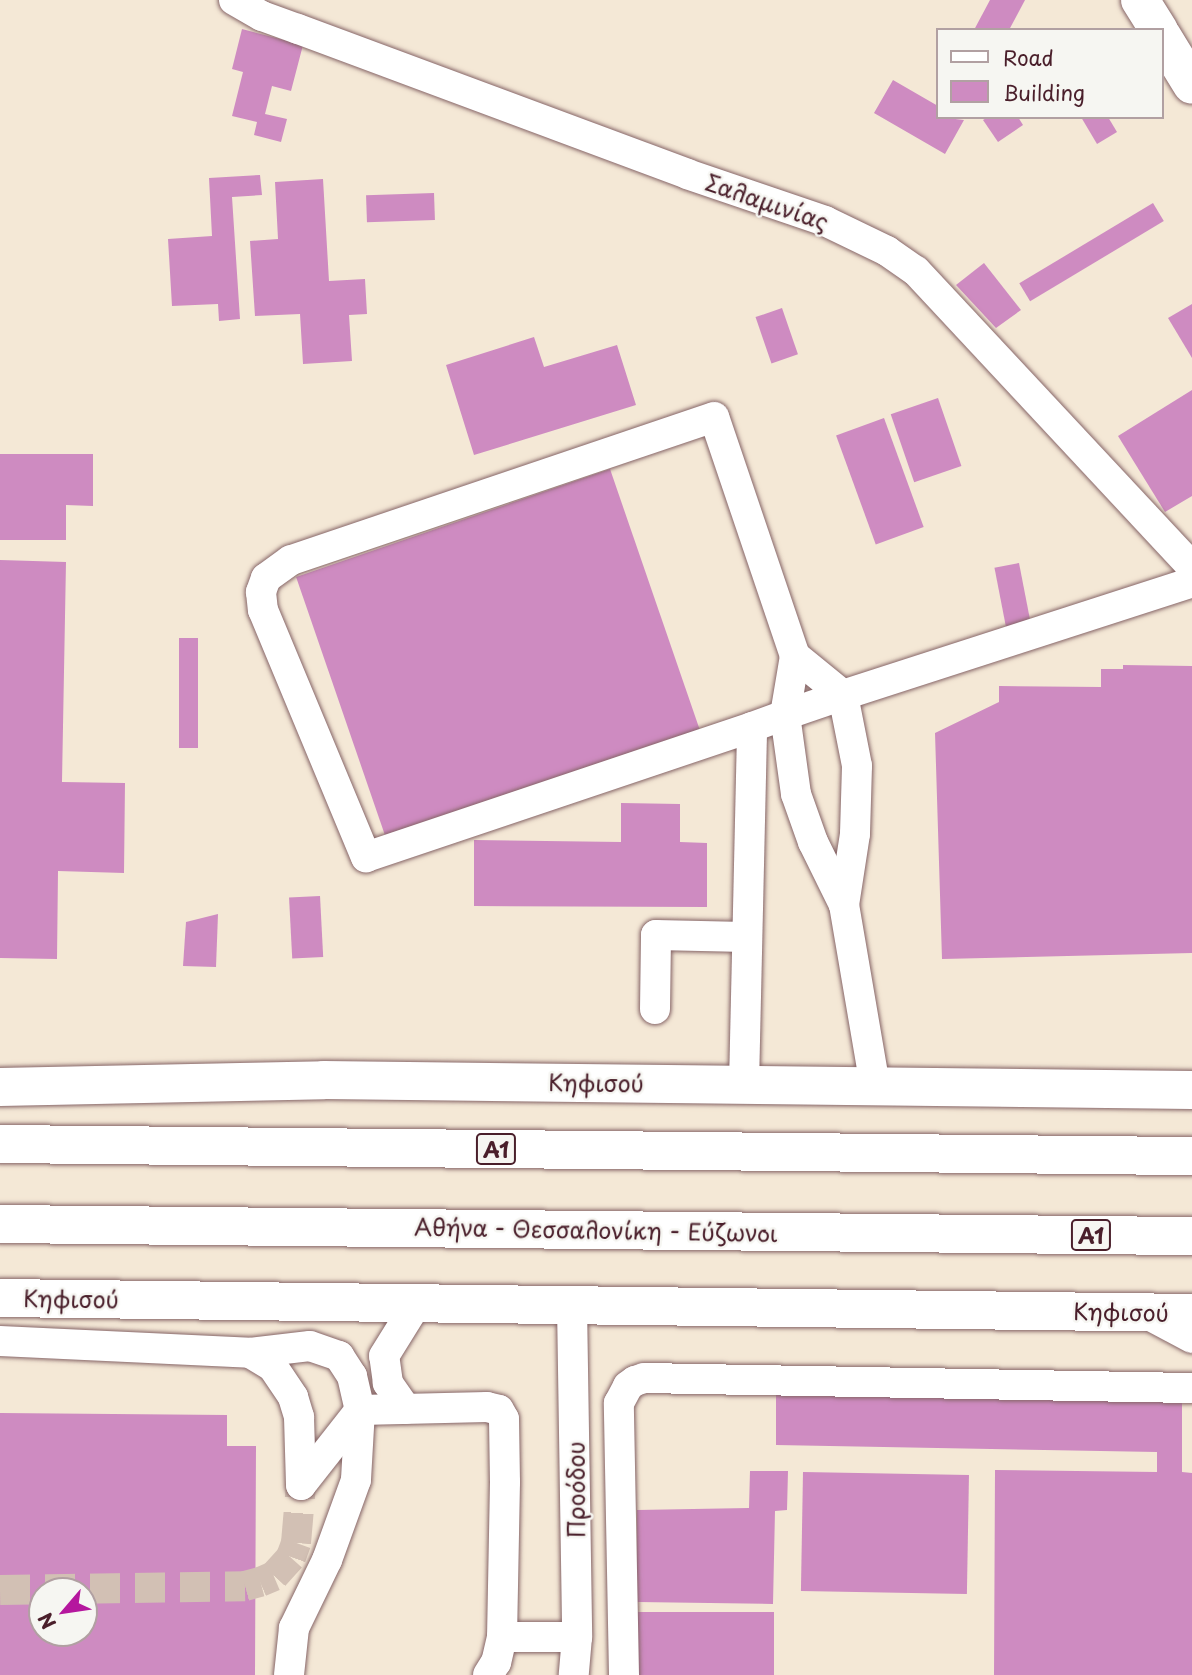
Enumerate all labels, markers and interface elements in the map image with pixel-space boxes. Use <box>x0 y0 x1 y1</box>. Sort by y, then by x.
legend <box>936 28 1164 119</box>
text: Road <box>1003 41 1054 73</box>
text: Building <box>1003 76 1085 108</box>
street label: Σαλαμινίας <box>702 168 832 236</box>
street label: Κηφισού <box>548 1068 644 1098</box>
road number: Α1 <box>475 1132 517 1166</box>
street label: Αθήνα - Θεσσαλονίκη - Εύζωνοι <box>413 1213 779 1247</box>
road number: Α1 <box>1070 1218 1112 1252</box>
street label: Κηφισού <box>23 1284 119 1314</box>
street label: Κηφισού <box>1073 1297 1169 1327</box>
street label: Προόδου <box>562 1441 590 1539</box>
north arrow <box>28 1577 98 1647</box>
text: N <box>30 1608 62 1635</box>

